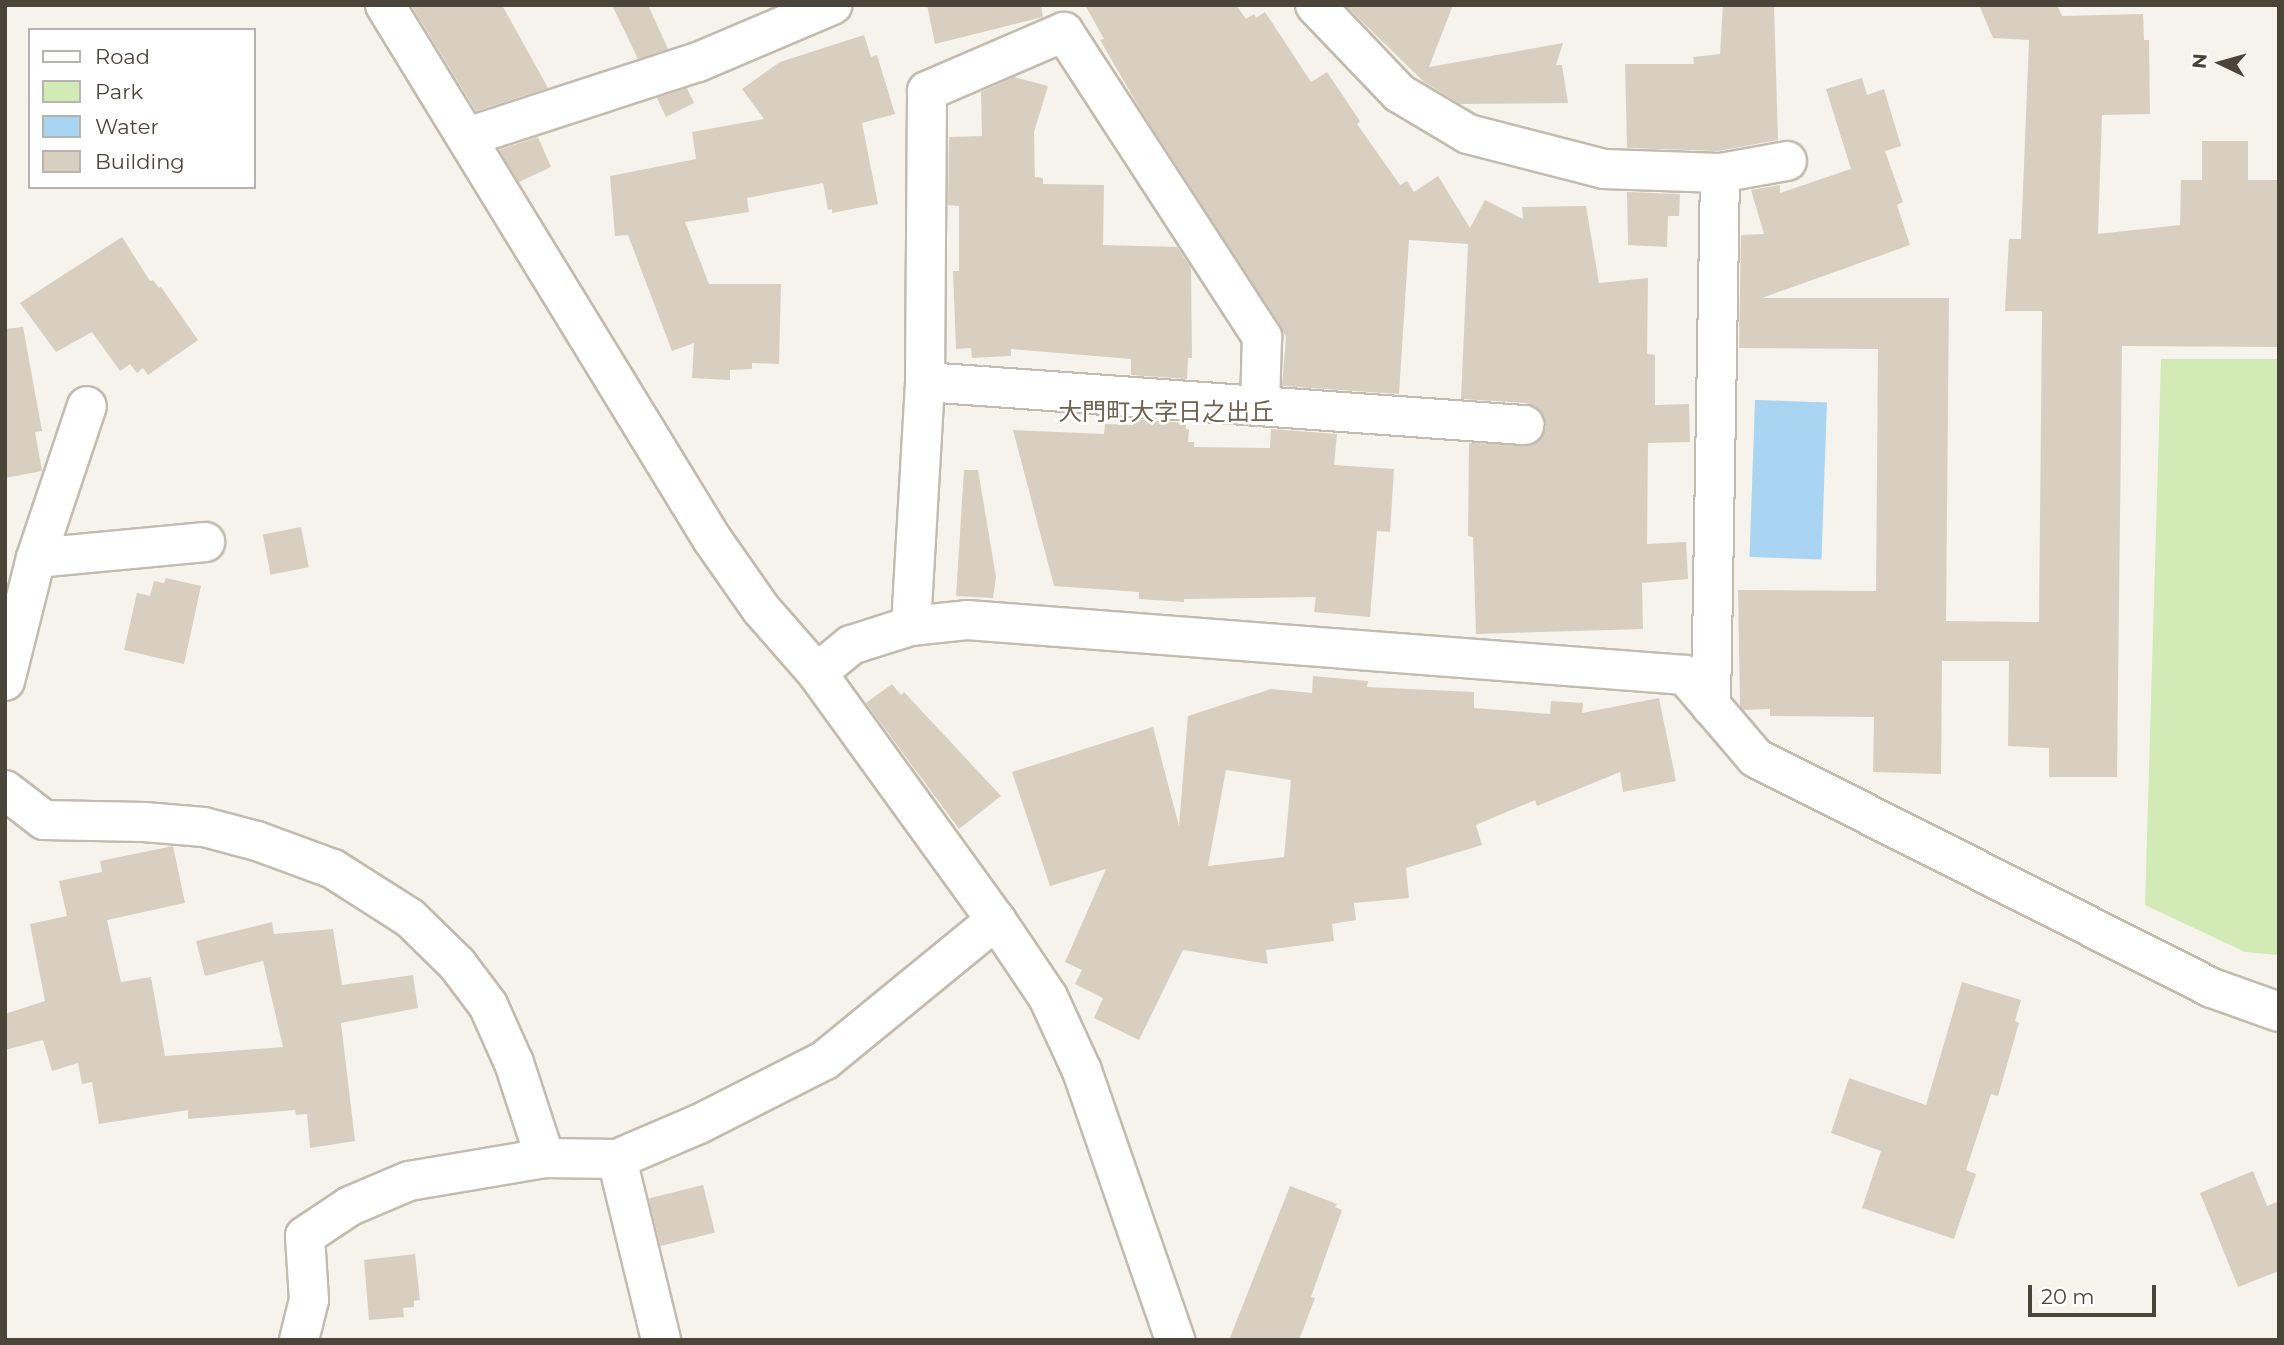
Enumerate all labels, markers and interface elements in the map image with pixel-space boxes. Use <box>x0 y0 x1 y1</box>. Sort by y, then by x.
legend <box>28 28 256 189</box>
north arrow <box>2186 28 2256 98</box>
text: Road <box>95 44 150 69</box>
text: N <box>2187 52 2212 70</box>
text: Park <box>95 79 143 104</box>
text: Water <box>95 114 159 139</box>
text: Building <box>95 149 185 174</box>
district label: 大門町大字日之出丘 <box>1058 398 1274 426</box>
scale bar <box>2032 1272 2160 1316</box>
text: 20 m <box>2041 1284 2095 1309</box>

